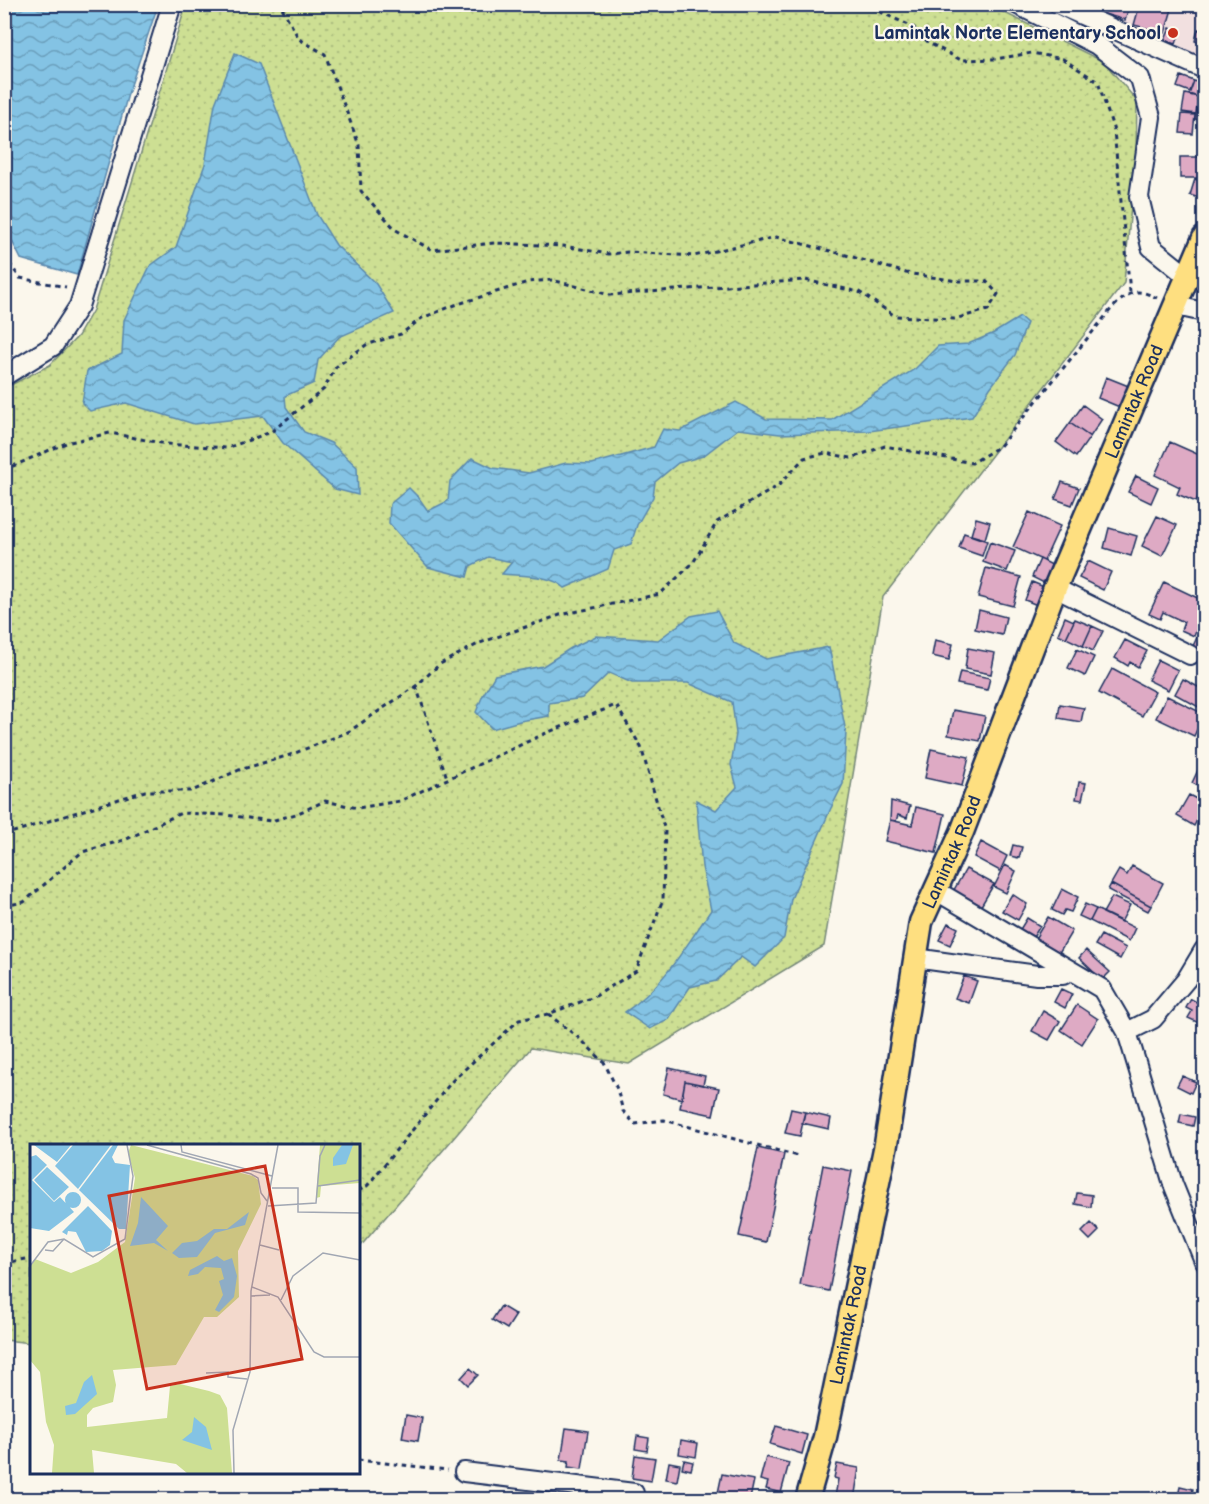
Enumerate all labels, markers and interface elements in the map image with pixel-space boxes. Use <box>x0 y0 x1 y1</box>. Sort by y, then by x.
place label: Lamintak Norte Elementary School <box>874 23 1161 44</box>
marker: Lamintak Norte Elementary School <box>1166 26 1180 40</box>
street label: Lamintak Road <box>1101 342 1168 462</box>
street label: Lamintak Road <box>918 793 986 912</box>
inset map <box>30 1144 360 1474</box>
street label: Lamintak Road <box>826 1263 872 1387</box>

